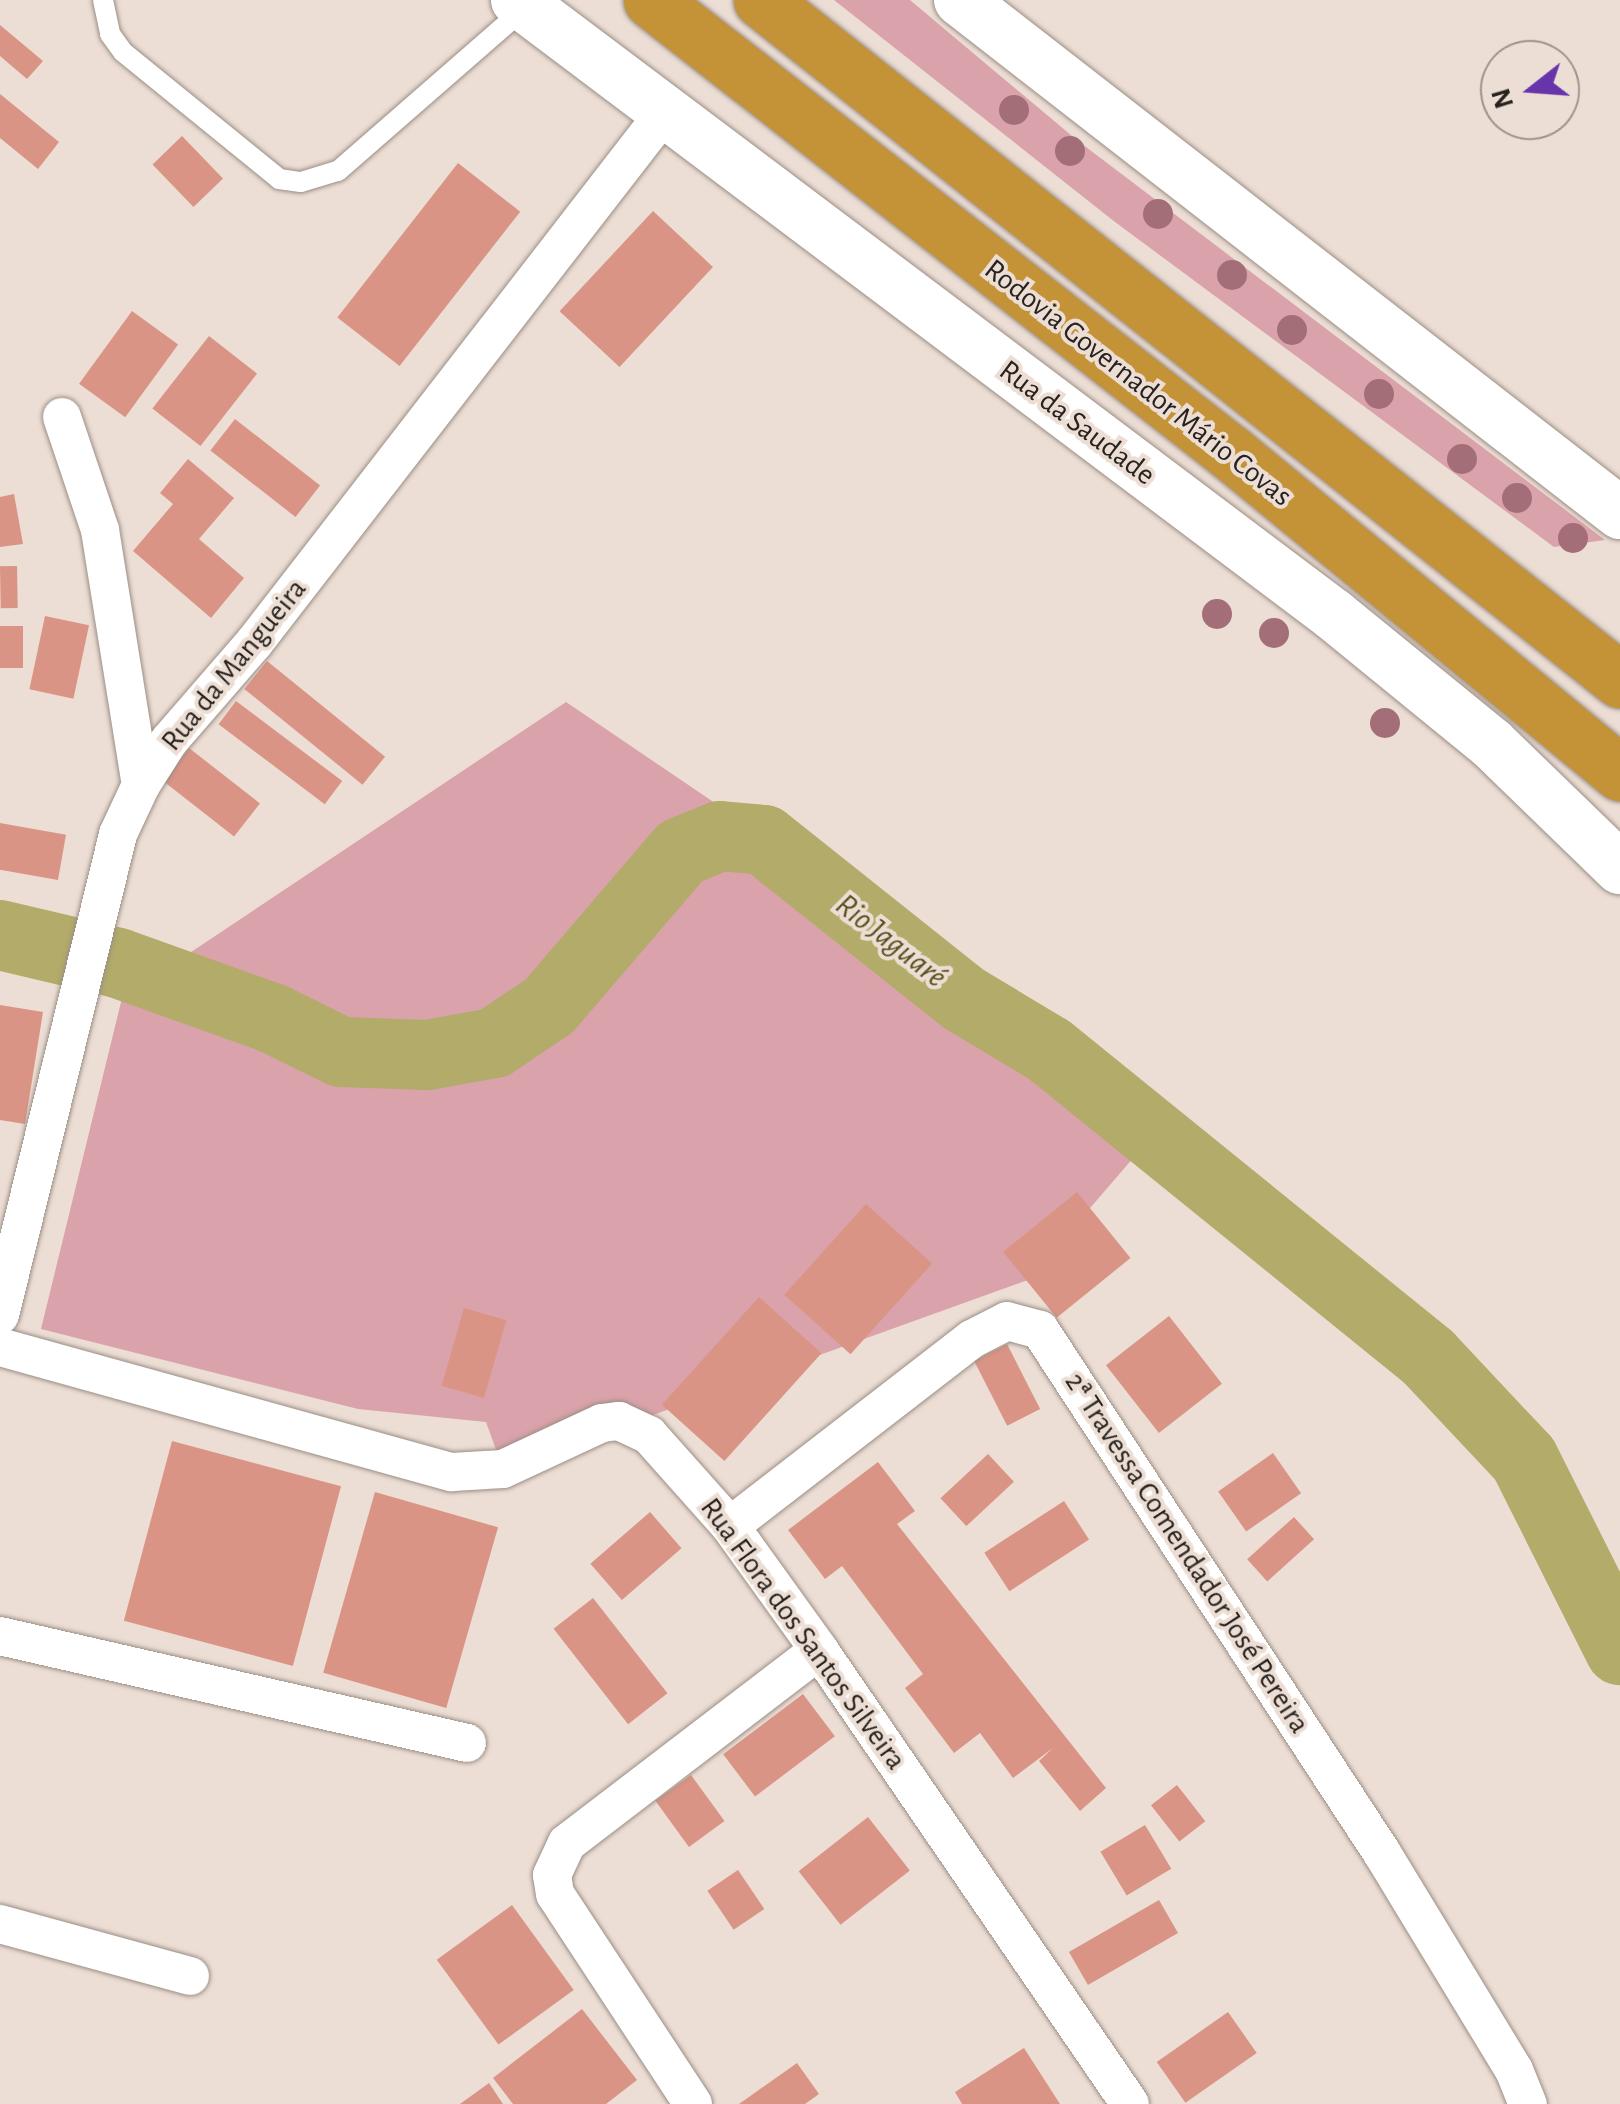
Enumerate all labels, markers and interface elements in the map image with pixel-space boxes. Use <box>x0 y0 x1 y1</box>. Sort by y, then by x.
north arrow <box>1480 40 1580 140</box>
text: N <box>1487 85 1519 112</box>
street label: Rodovia Governador Mário Covas <box>977 252 1299 514</box>
street label: Rua da Saudade <box>992 353 1162 493</box>
street label: Rua da Mangueira <box>154 572 314 758</box>
water label: Rio Jaguaré <box>828 886 954 996</box>
street label: 2ª Travessa Comendador José Pereira <box>1057 1366 1317 1740</box>
street label: Rua Flora dos Santos Silveira <box>692 1491 914 1777</box>

